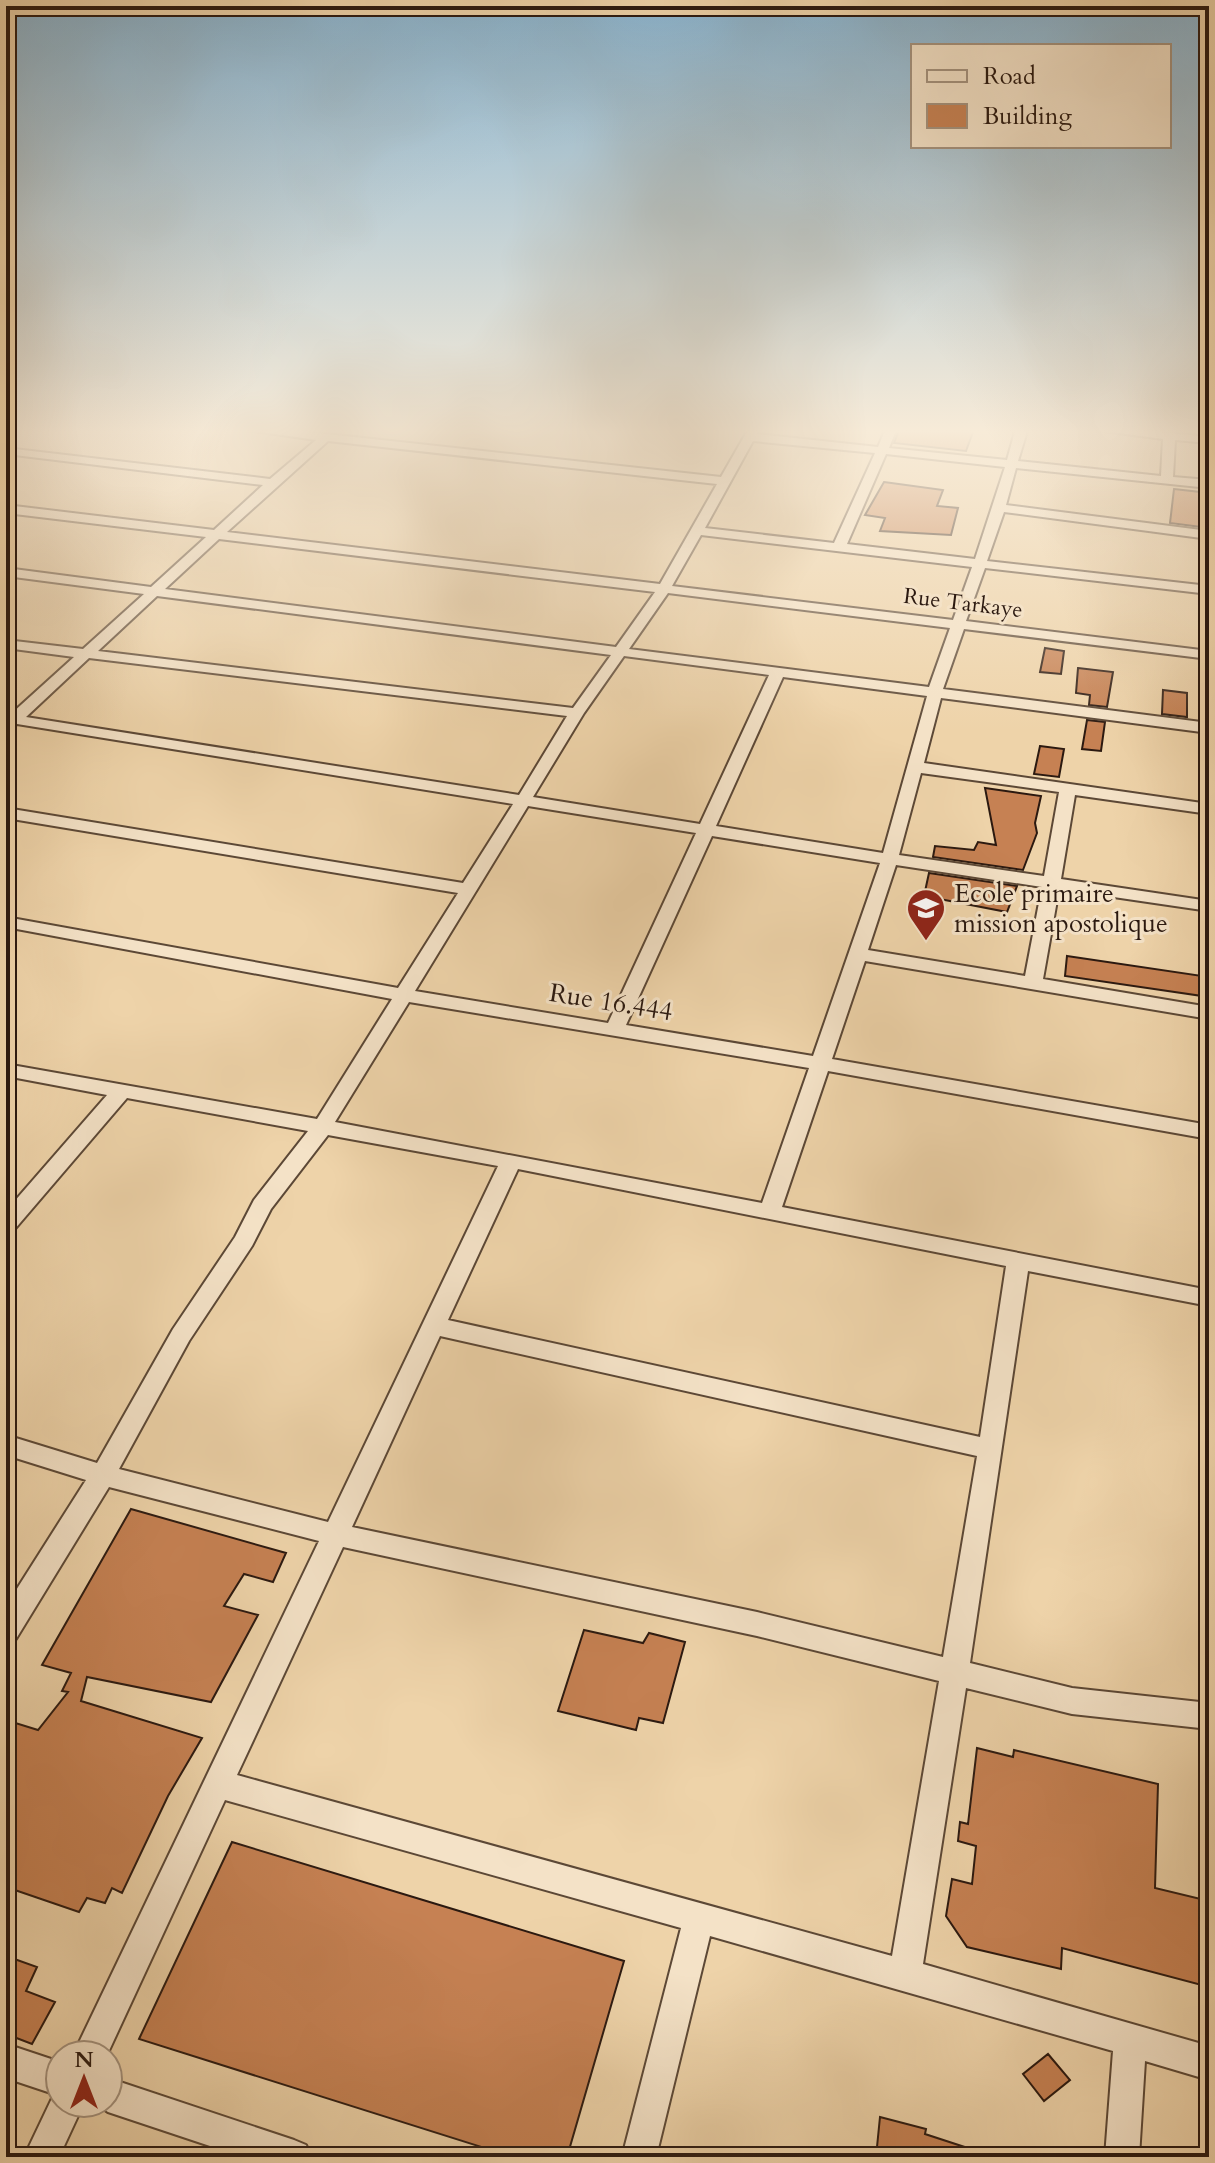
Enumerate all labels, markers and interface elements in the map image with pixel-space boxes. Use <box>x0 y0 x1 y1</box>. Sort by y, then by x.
legend <box>911 44 1171 148</box>
text: Road <box>983 60 1036 93</box>
text: Building <box>983 100 1073 133</box>
street label: Rue Tarkaye <box>902 581 1024 625</box>
place label: Ecole primaire mission apostolique <box>954 876 1168 941</box>
school or university icon: Ecole primaire mission apostolique <box>905 887 947 942</box>
street label: Rue 16.444 <box>547 975 675 1029</box>
north arrow <box>44 2039 124 2119</box>
text: N <box>74 2045 94 2075</box>

